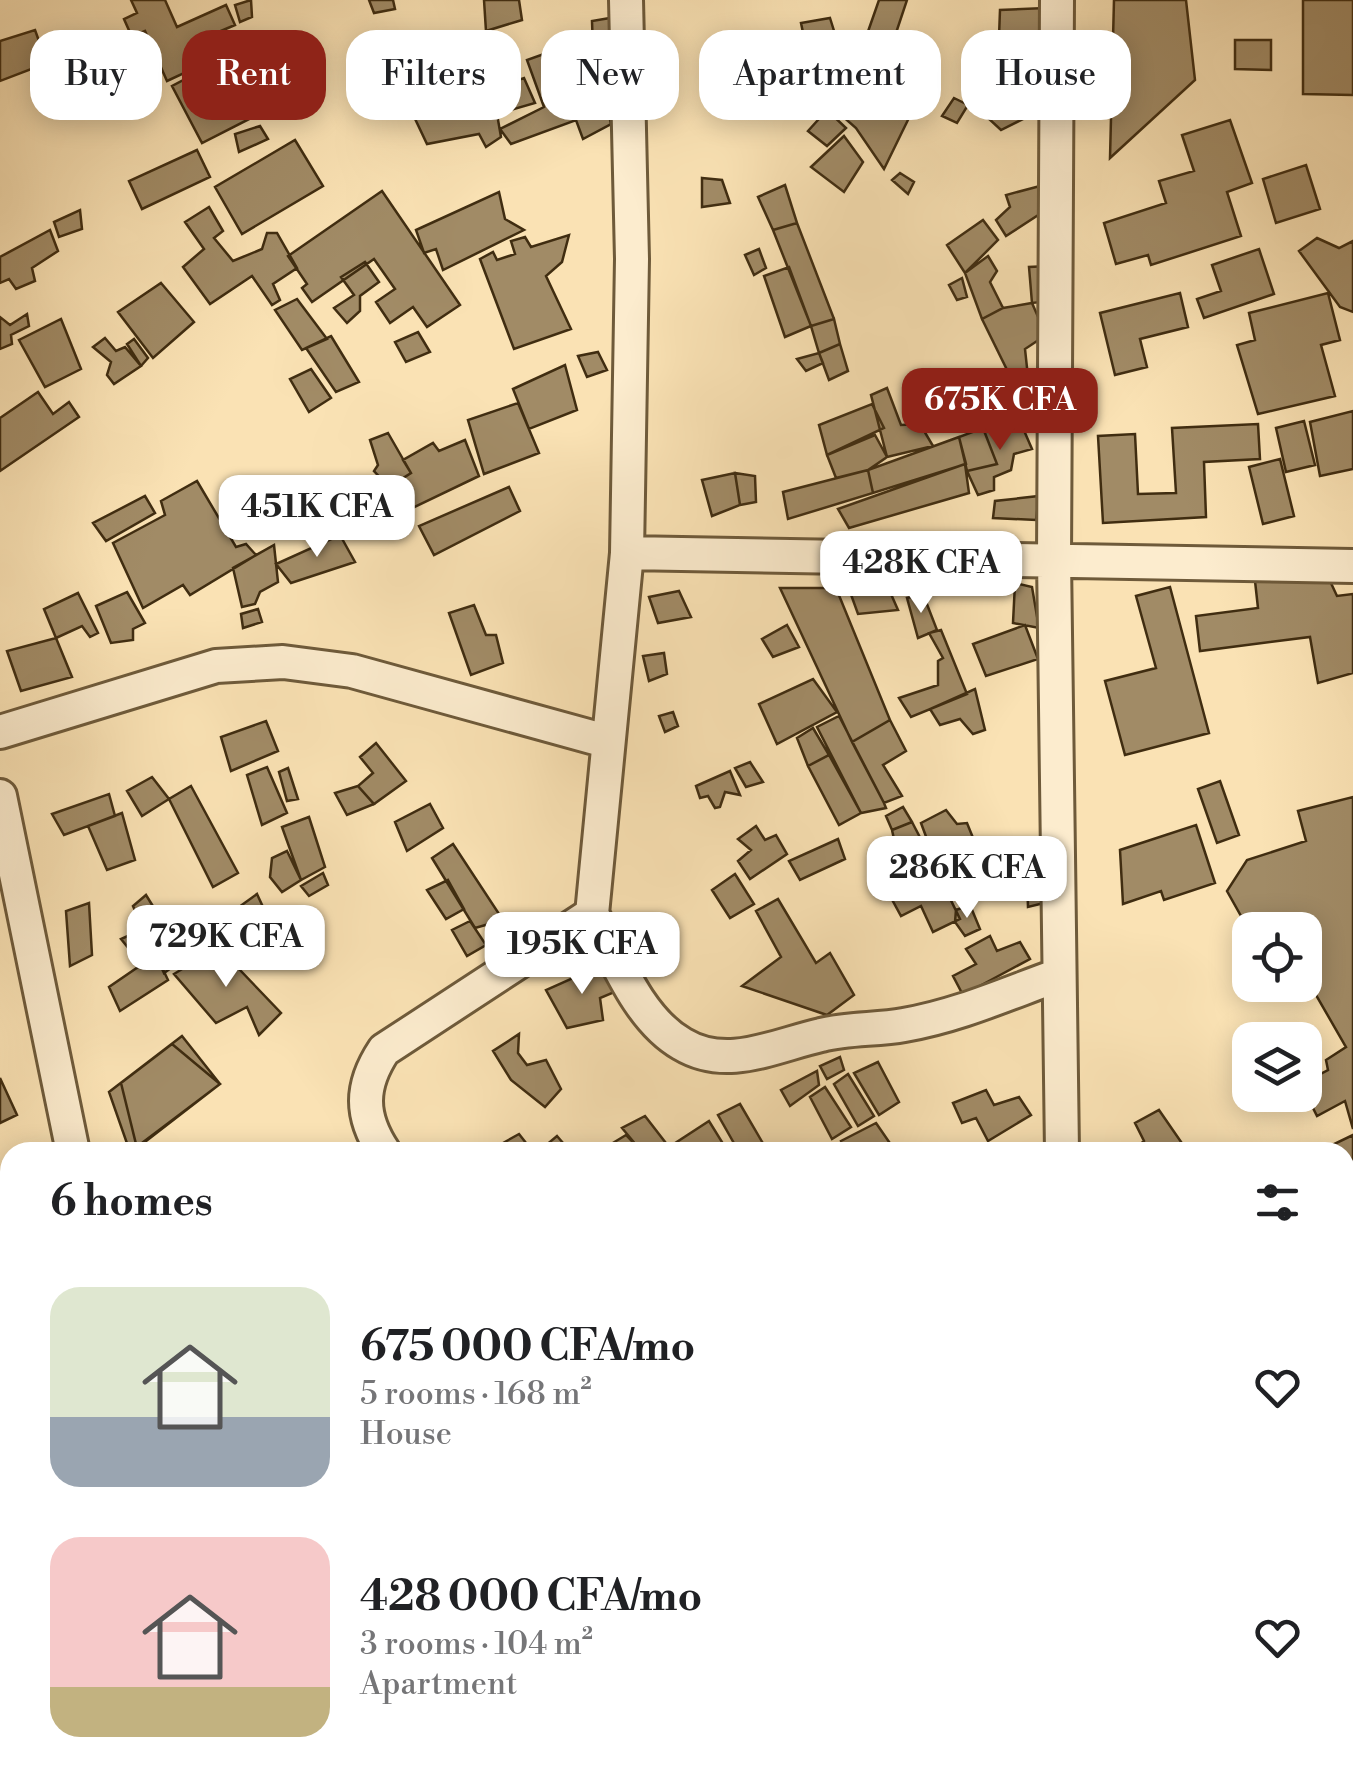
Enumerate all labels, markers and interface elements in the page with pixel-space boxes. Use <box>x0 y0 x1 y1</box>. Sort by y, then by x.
chip: Buy <box>30 30 162 120</box>
chip: Rent <box>182 30 326 120</box>
chip: Filters <box>346 30 521 120</box>
chip: New <box>541 30 679 120</box>
chip: Apartment <box>699 30 941 120</box>
chip: House <box>961 30 1131 120</box>
pin: 675K CFA <box>897 368 1103 453</box>
text: 675K CFA <box>924 380 1076 420</box>
pin: 451K CFA <box>214 475 420 560</box>
text: 451K CFA <box>241 487 393 527</box>
pin: 428K CFA <box>818 531 1024 616</box>
text: 428K CFA <box>842 543 1000 583</box>
pin: 286K CFA <box>864 836 1070 921</box>
text: 286K CFA <box>889 848 1045 888</box>
pin: 729K CFA <box>123 905 329 990</box>
pin: 195K CFA <box>479 912 685 997</box>
map controls <box>1232 912 1322 1112</box>
button: locate <box>1232 912 1322 1002</box>
text: 729K CFA <box>149 917 303 957</box>
text: 195K CFA <box>507 924 657 964</box>
button: layers <box>1232 1022 1322 1112</box>
icon: filters <box>1250 1175 1305 1230</box>
text: 6 homes <box>50 1176 213 1229</box>
text: 675 000 CFA/mo <box>360 1321 695 1374</box>
icon: home <box>130 1327 250 1447</box>
icon: heart <box>1250 1360 1305 1415</box>
text: 5 rooms · 168 m² <box>360 1374 592 1414</box>
text: House <box>360 1414 452 1454</box>
text: 428 000 CFA/mo <box>360 1571 702 1624</box>
icon: home <box>130 1577 250 1697</box>
icon: heart <box>1250 1610 1305 1665</box>
text: 3 rooms · 104 m² <box>360 1624 593 1664</box>
text: Apartment <box>360 1664 517 1704</box>

